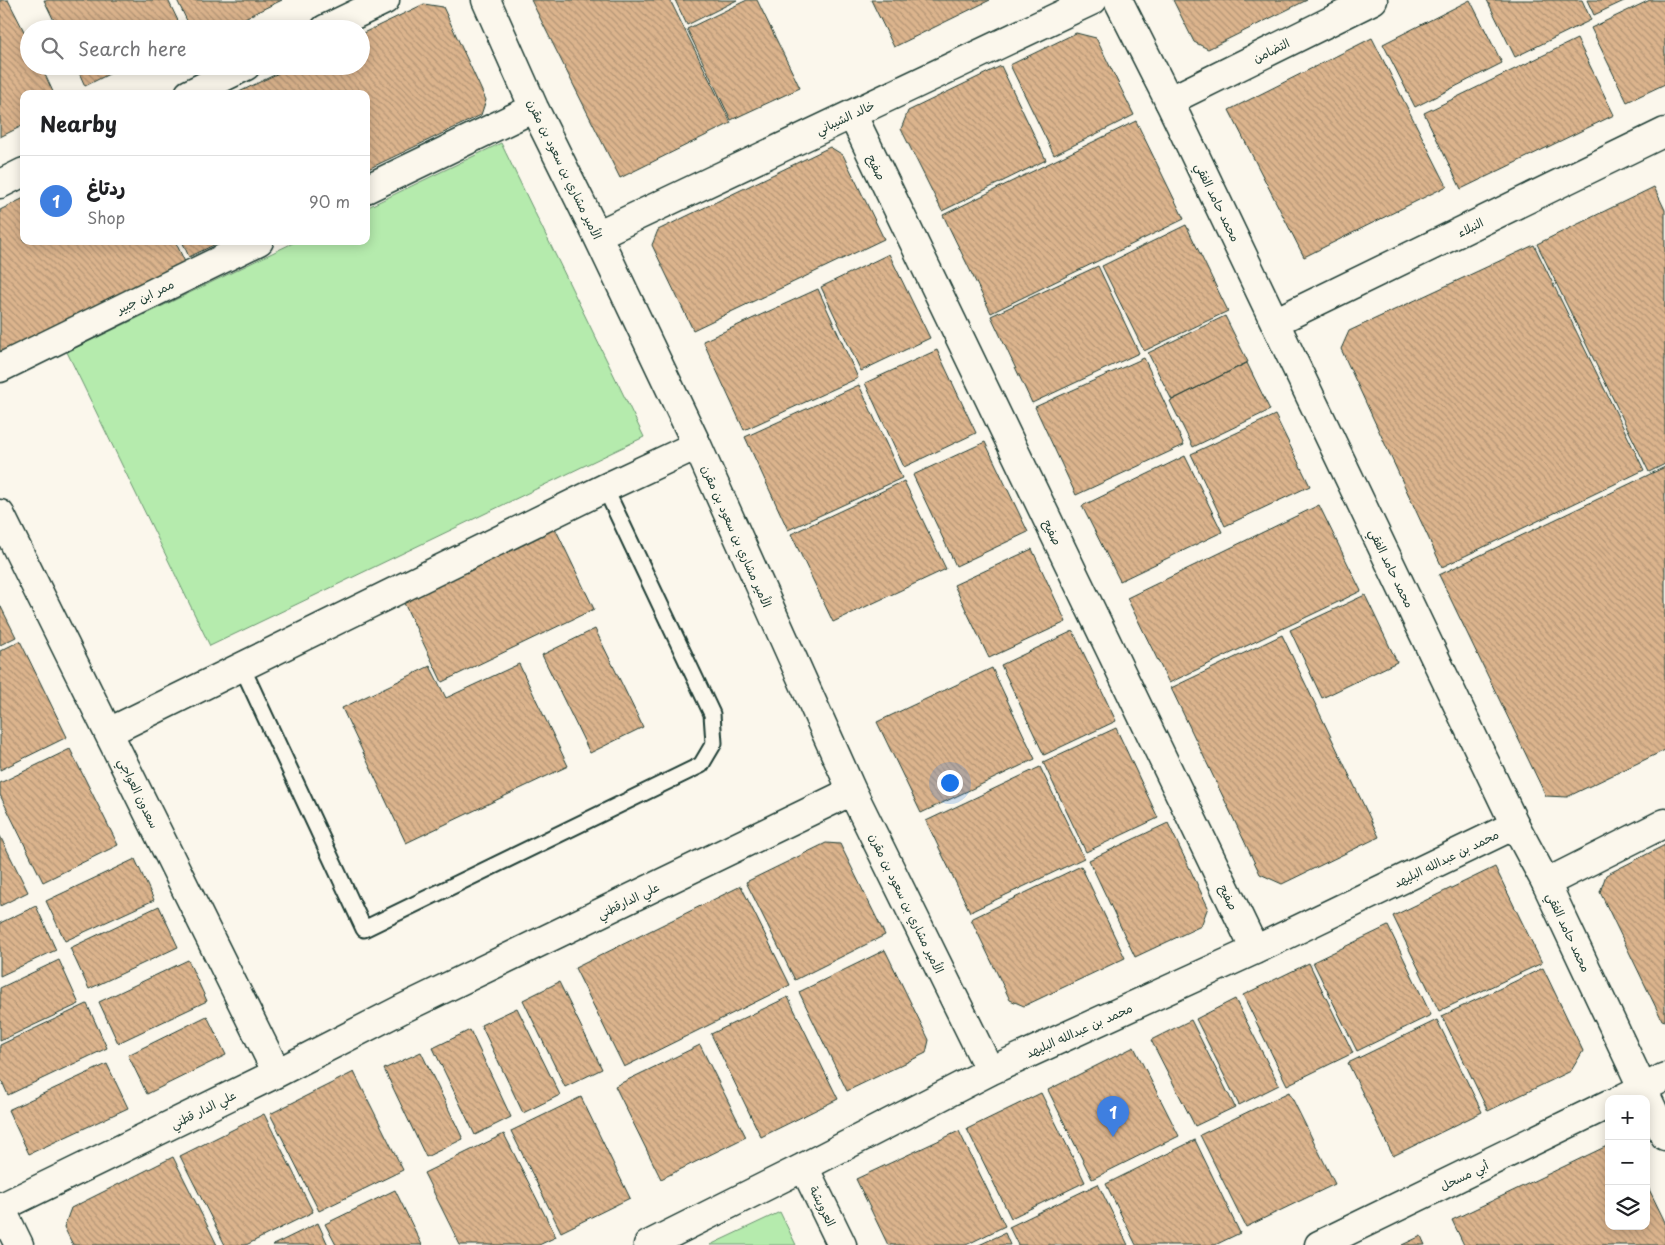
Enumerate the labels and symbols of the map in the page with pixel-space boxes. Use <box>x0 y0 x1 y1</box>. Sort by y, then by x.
street label: التضامن <box>1250 33 1292 67</box>
street label: خالد الشيباني <box>813 95 879 141</box>
street label: الأمير مشاري بن سعود بن مقرن <box>522 96 607 243</box>
street label: صفيح <box>862 151 891 183</box>
street label: محمد حامد الفقي <box>1188 159 1245 246</box>
street label: النبلاء <box>1454 213 1486 241</box>
street label: ممر ابن جبير <box>112 274 177 318</box>
street label: الأمير مشاري بن سعود بن مقرن <box>697 462 777 611</box>
street label: صفيح <box>1038 516 1067 548</box>
street label: محمد حامد الفقي <box>1362 525 1419 612</box>
street label: سعدون العواجي <box>111 755 164 833</box>
your location <box>937 770 963 796</box>
street label: محمد بن عبدالله البليهد <box>1390 825 1502 891</box>
street label: الأمير مشاري بن سعود بن مقرن <box>864 830 949 977</box>
street label: علي الدارقطني <box>594 877 663 925</box>
street label: صفيح <box>1214 881 1243 913</box>
street label: محمد حامد الفقي <box>1540 889 1595 976</box>
street label: محمد بن عبدالله البليهد <box>1023 998 1135 1062</box>
street label: علي الدار قطني <box>167 1085 240 1135</box>
pin: 1 <box>1097 1096 1129 1137</box>
street label: أبي مسحل <box>1437 1156 1493 1197</box>
street label: العرويشة <box>805 1183 841 1229</box>

